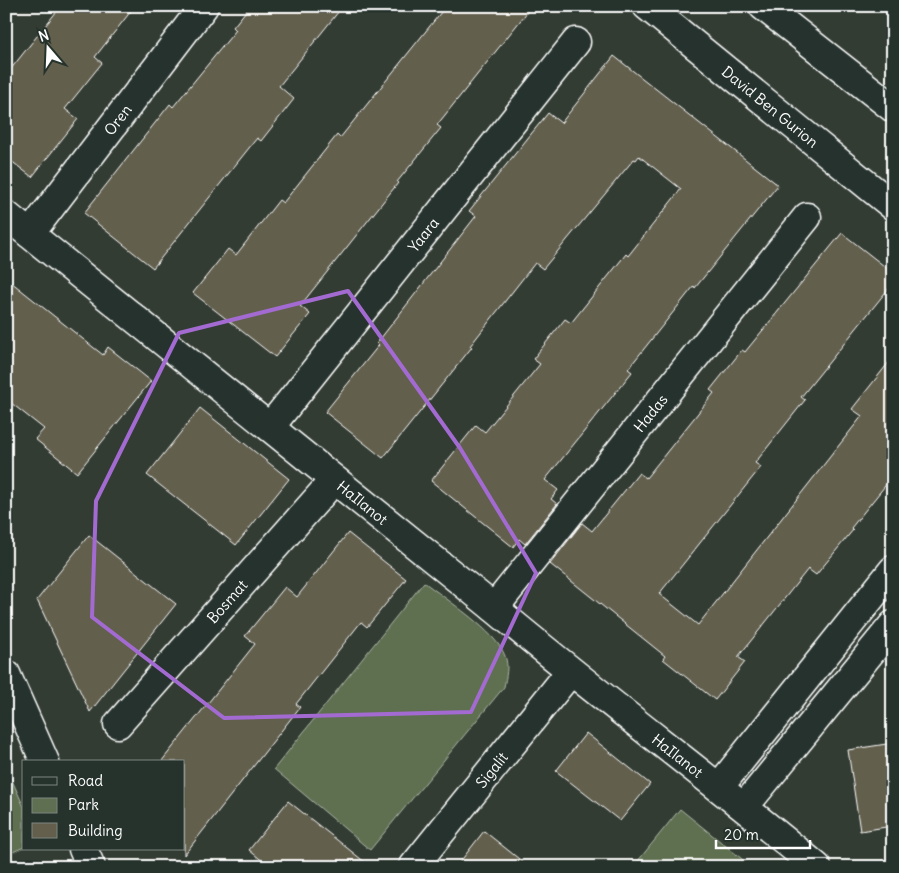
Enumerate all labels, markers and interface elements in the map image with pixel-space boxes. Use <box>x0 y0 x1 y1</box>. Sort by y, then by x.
north arrow <box>22 22 72 72</box>
text: N <box>36 26 51 46</box>
street label: David Ben Gurion <box>718 61 823 151</box>
street label: Oren <box>99 100 135 139</box>
street label: Yaara <box>404 213 443 256</box>
street label: Hadas <box>629 390 671 436</box>
street label: HaIlanot <box>333 476 392 528</box>
street label: Bosmat <box>202 575 251 627</box>
street label: HaIlanot <box>648 729 707 781</box>
street label: Sigalit <box>471 748 511 791</box>
legend <box>22 760 185 850</box>
text: Road <box>68 771 103 790</box>
text: Park <box>68 795 99 814</box>
scale bar <box>716 818 810 850</box>
text: Building <box>68 821 123 840</box>
text: 20 m <box>724 825 759 844</box>

